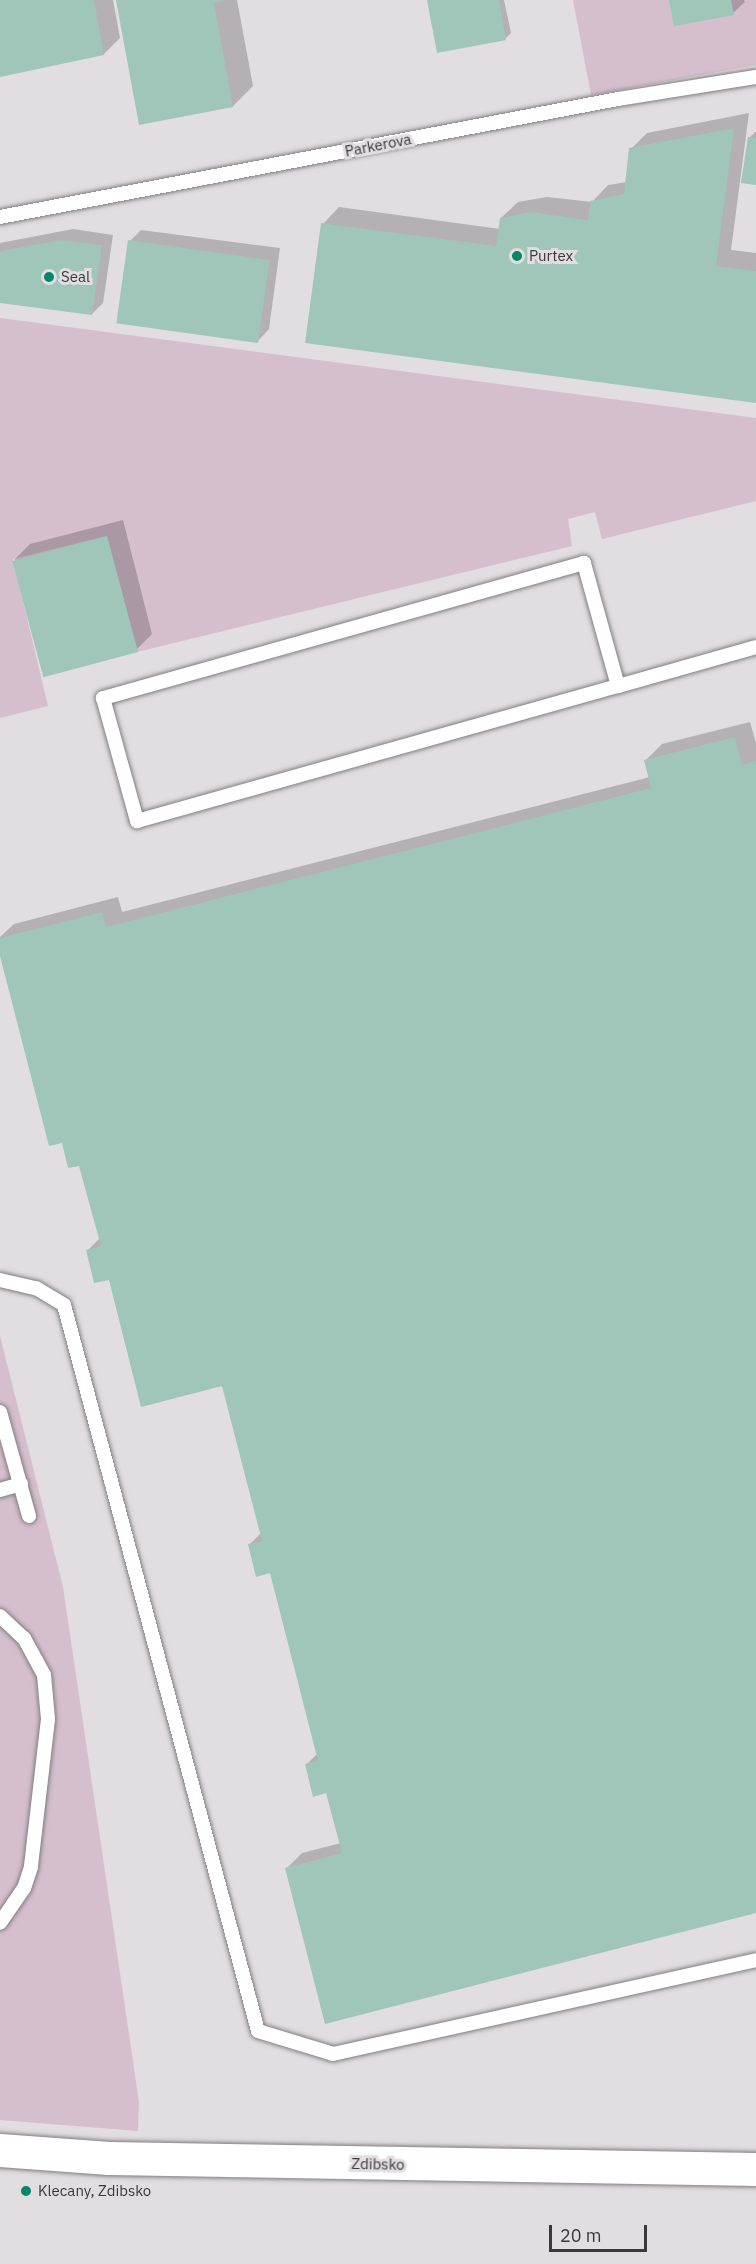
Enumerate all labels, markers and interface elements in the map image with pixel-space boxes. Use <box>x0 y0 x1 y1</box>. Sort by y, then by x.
street label: Parkerova <box>343 130 413 160</box>
place label: Purtex <box>529 247 573 265</box>
marker: Purtex <box>510 249 524 263</box>
place label: Seal <box>61 268 90 286</box>
marker: Seal <box>42 270 56 284</box>
street label: Zdibsko <box>351 2155 405 2173</box>
place label: Klecany, Zdibsko <box>38 2182 151 2200</box>
marker: Klecany, Zdibsko <box>19 2184 33 2198</box>
scale bar <box>552 2213 650 2251</box>
text: 20 m <box>560 2224 602 2247</box>

